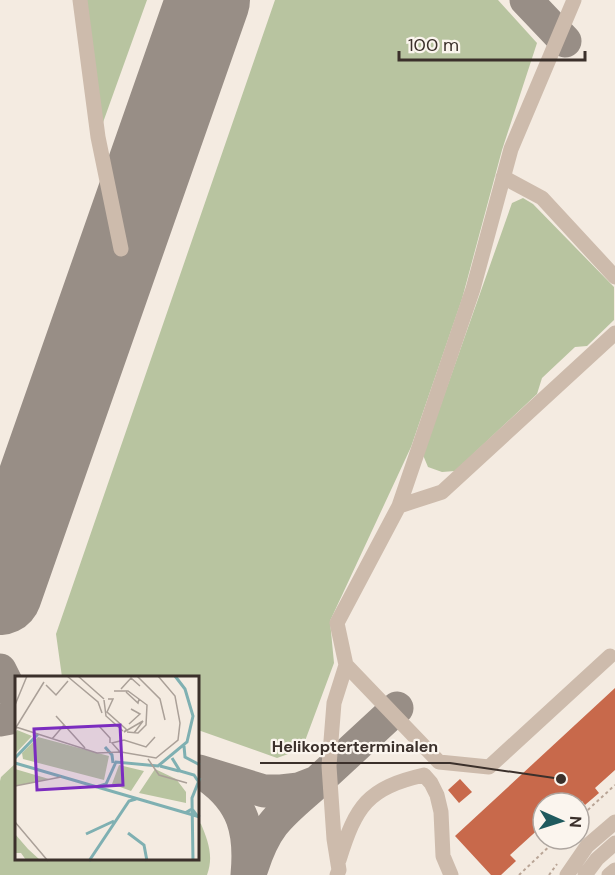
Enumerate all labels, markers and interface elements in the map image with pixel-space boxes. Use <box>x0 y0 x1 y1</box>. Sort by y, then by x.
scale bar <box>399 24 585 62</box>
text: 100 m <box>408 33 459 57</box>
inset map <box>15 676 200 860</box>
callout: Helikopterterminalen <box>260 729 450 763</box>
text: Helikopterterminalen <box>272 736 438 757</box>
north arrow <box>531 791 591 851</box>
text: N <box>565 815 586 828</box>

